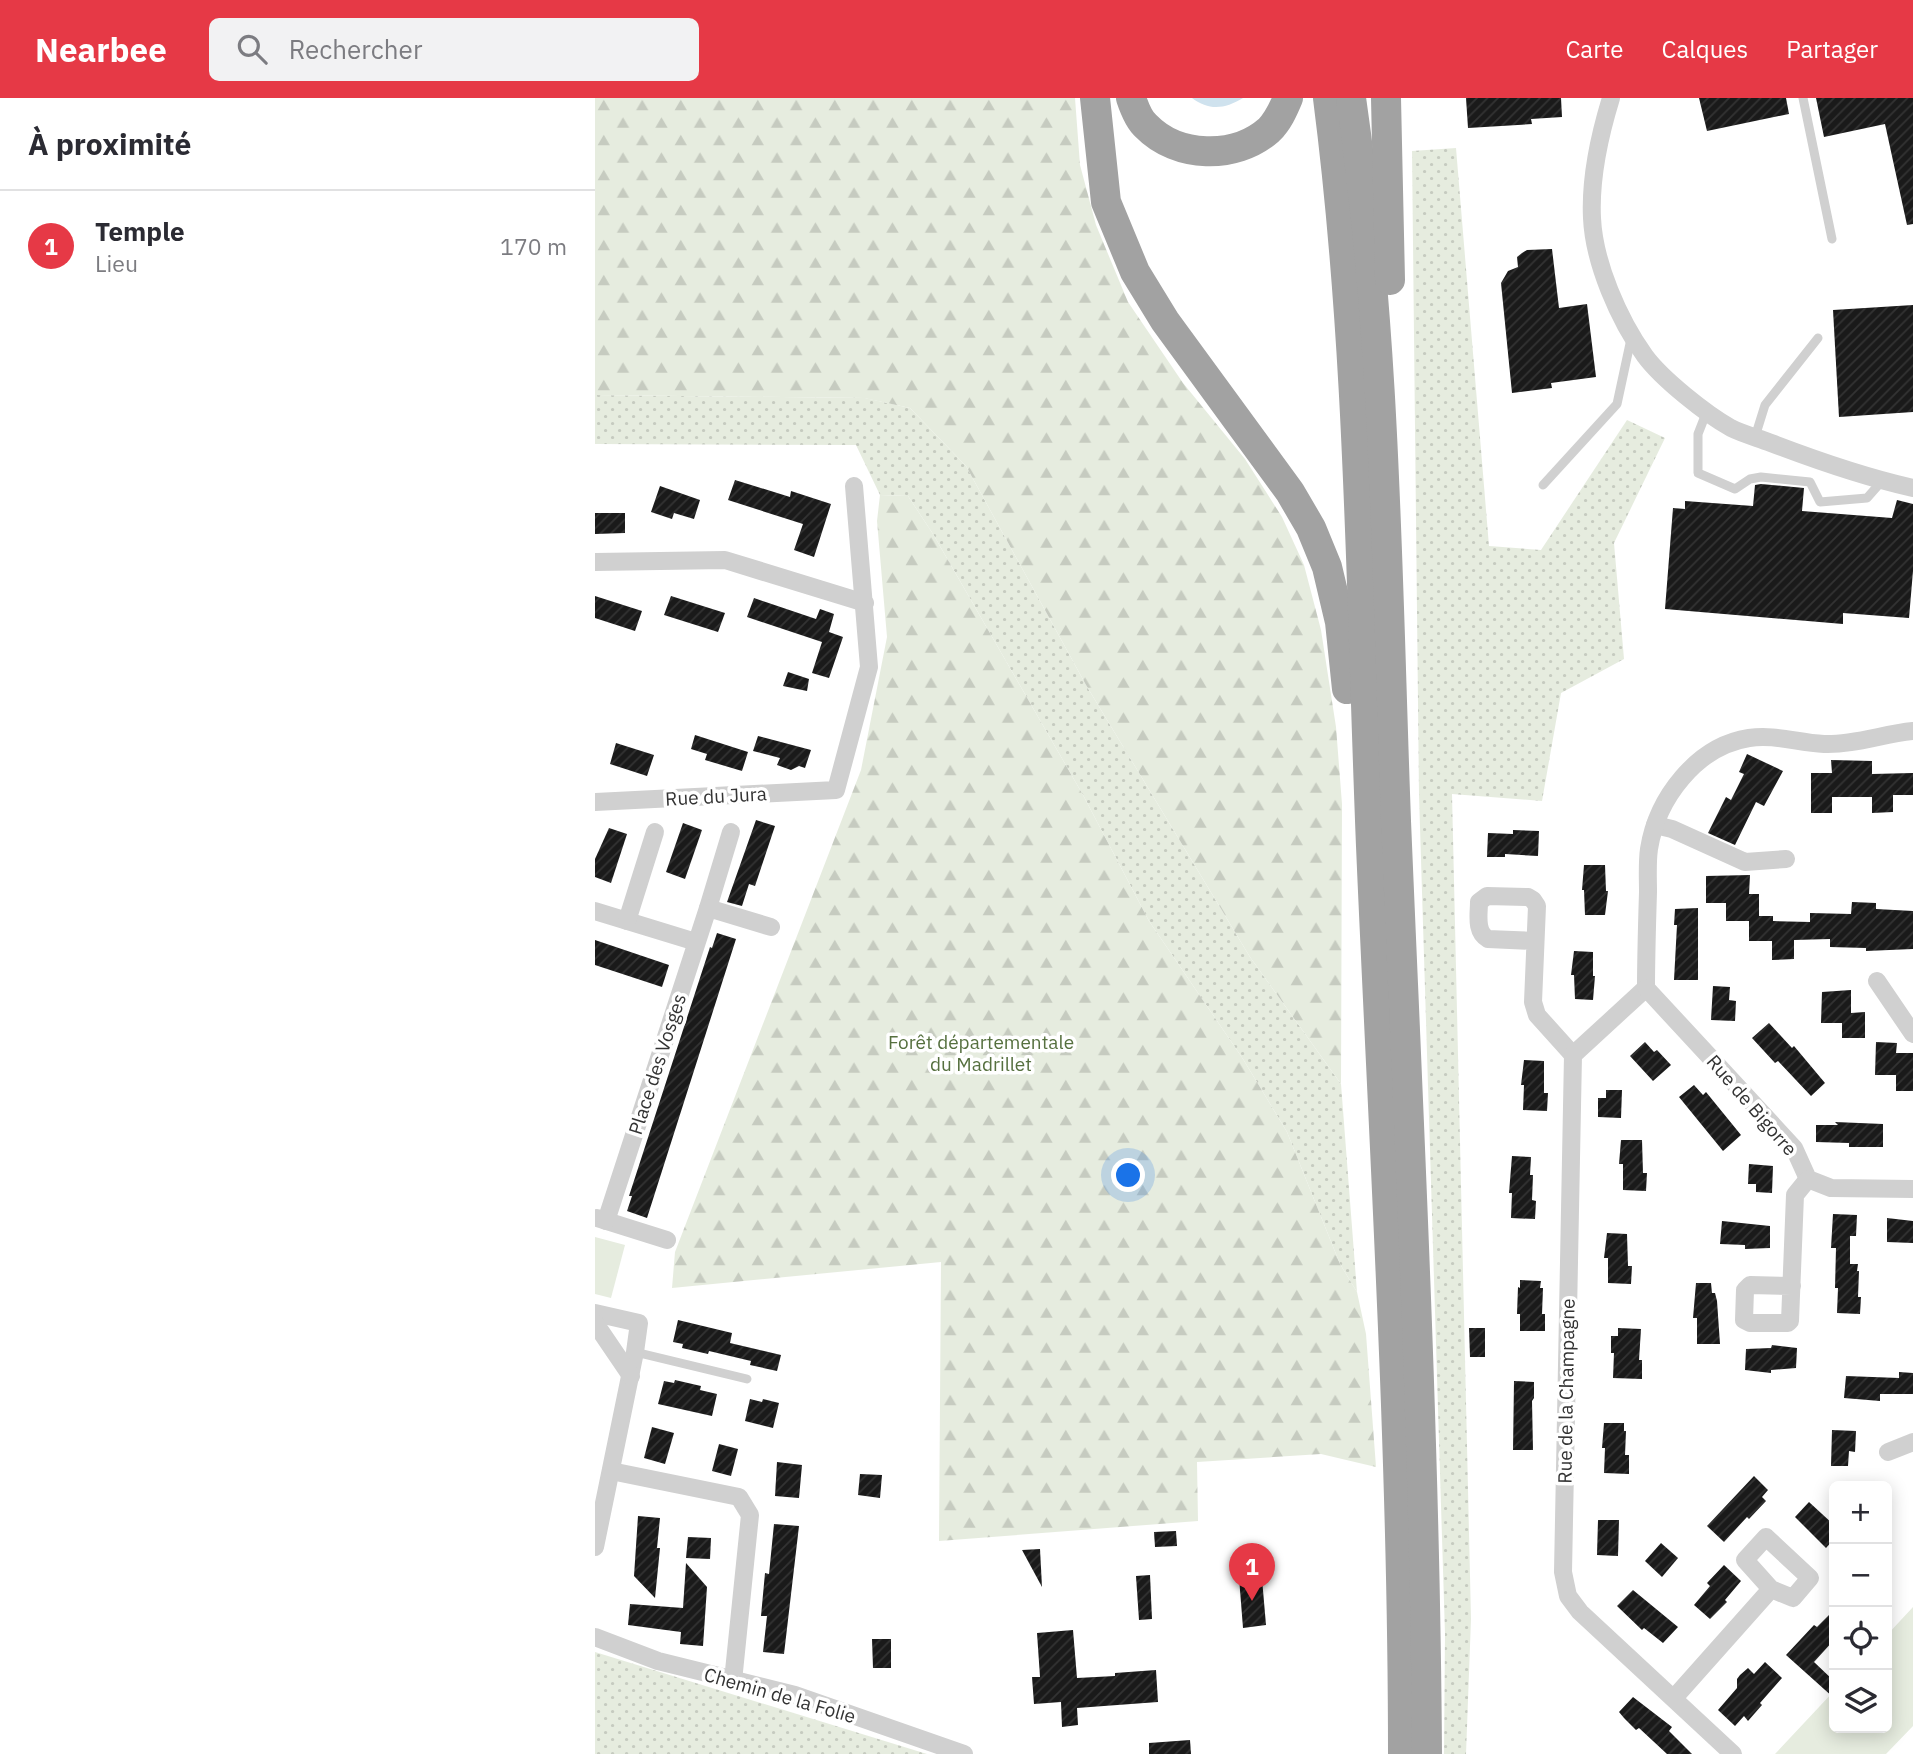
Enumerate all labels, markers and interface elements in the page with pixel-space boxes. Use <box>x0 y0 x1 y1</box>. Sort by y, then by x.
search box <box>209 18 699 81</box>
text: Nearbee <box>35 28 167 71</box>
icon: search <box>233 30 271 68</box>
text: Rechercher <box>289 32 422 66</box>
text: Carte <box>1565 33 1624 65</box>
text: Calques <box>1662 33 1748 65</box>
text: Partager <box>1786 33 1878 65</box>
text: À proximité <box>28 124 191 163</box>
text: Temple <box>95 214 185 248</box>
text: 1 <box>44 231 58 261</box>
text: 170 m <box>500 231 567 261</box>
text: Lieu <box>95 248 138 278</box>
street label: Rue du Jura <box>665 781 767 811</box>
street label: Place des Vosges <box>623 991 691 1137</box>
park label: Forêt départementale du Madrillet <box>888 1030 1074 1076</box>
street label: Rue de Bigorre <box>1702 1050 1802 1160</box>
your location <box>1111 1158 1145 1192</box>
street label: Rue de la Champagne <box>1552 1298 1580 1484</box>
map controls <box>1829 1481 1892 1733</box>
button: + <box>1829 1481 1892 1544</box>
pin: 1 <box>1229 1543 1275 1601</box>
button: − <box>1829 1544 1892 1607</box>
button: locate <box>1829 1607 1892 1670</box>
street label: Chemin de la Folie <box>701 1662 859 1728</box>
button: layers <box>1829 1670 1892 1733</box>

